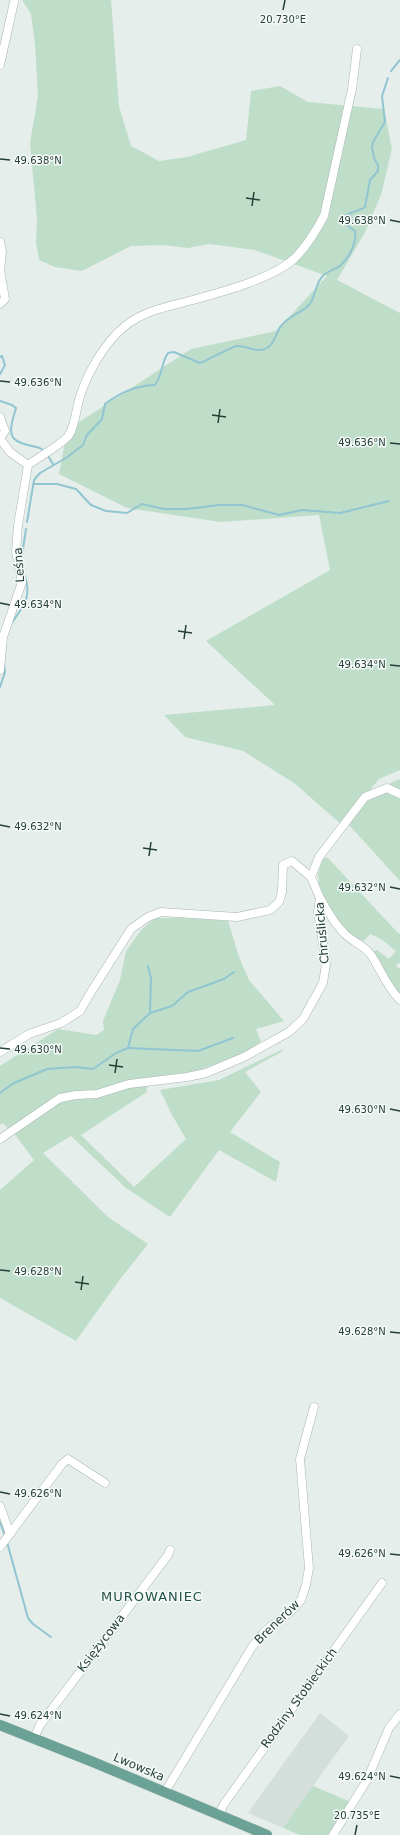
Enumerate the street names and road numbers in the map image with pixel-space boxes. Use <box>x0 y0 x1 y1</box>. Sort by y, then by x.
street label: Leśna <box>11 547 27 583</box>
street label: Chruślicka <box>312 901 332 965</box>
street label: Brenerów <box>252 1597 303 1647</box>
street label: Księżycowa <box>75 1611 127 1675</box>
street label: Rodziny Stobieckich <box>258 1645 340 1751</box>
street label: Lwowska <box>111 1750 167 1784</box>

